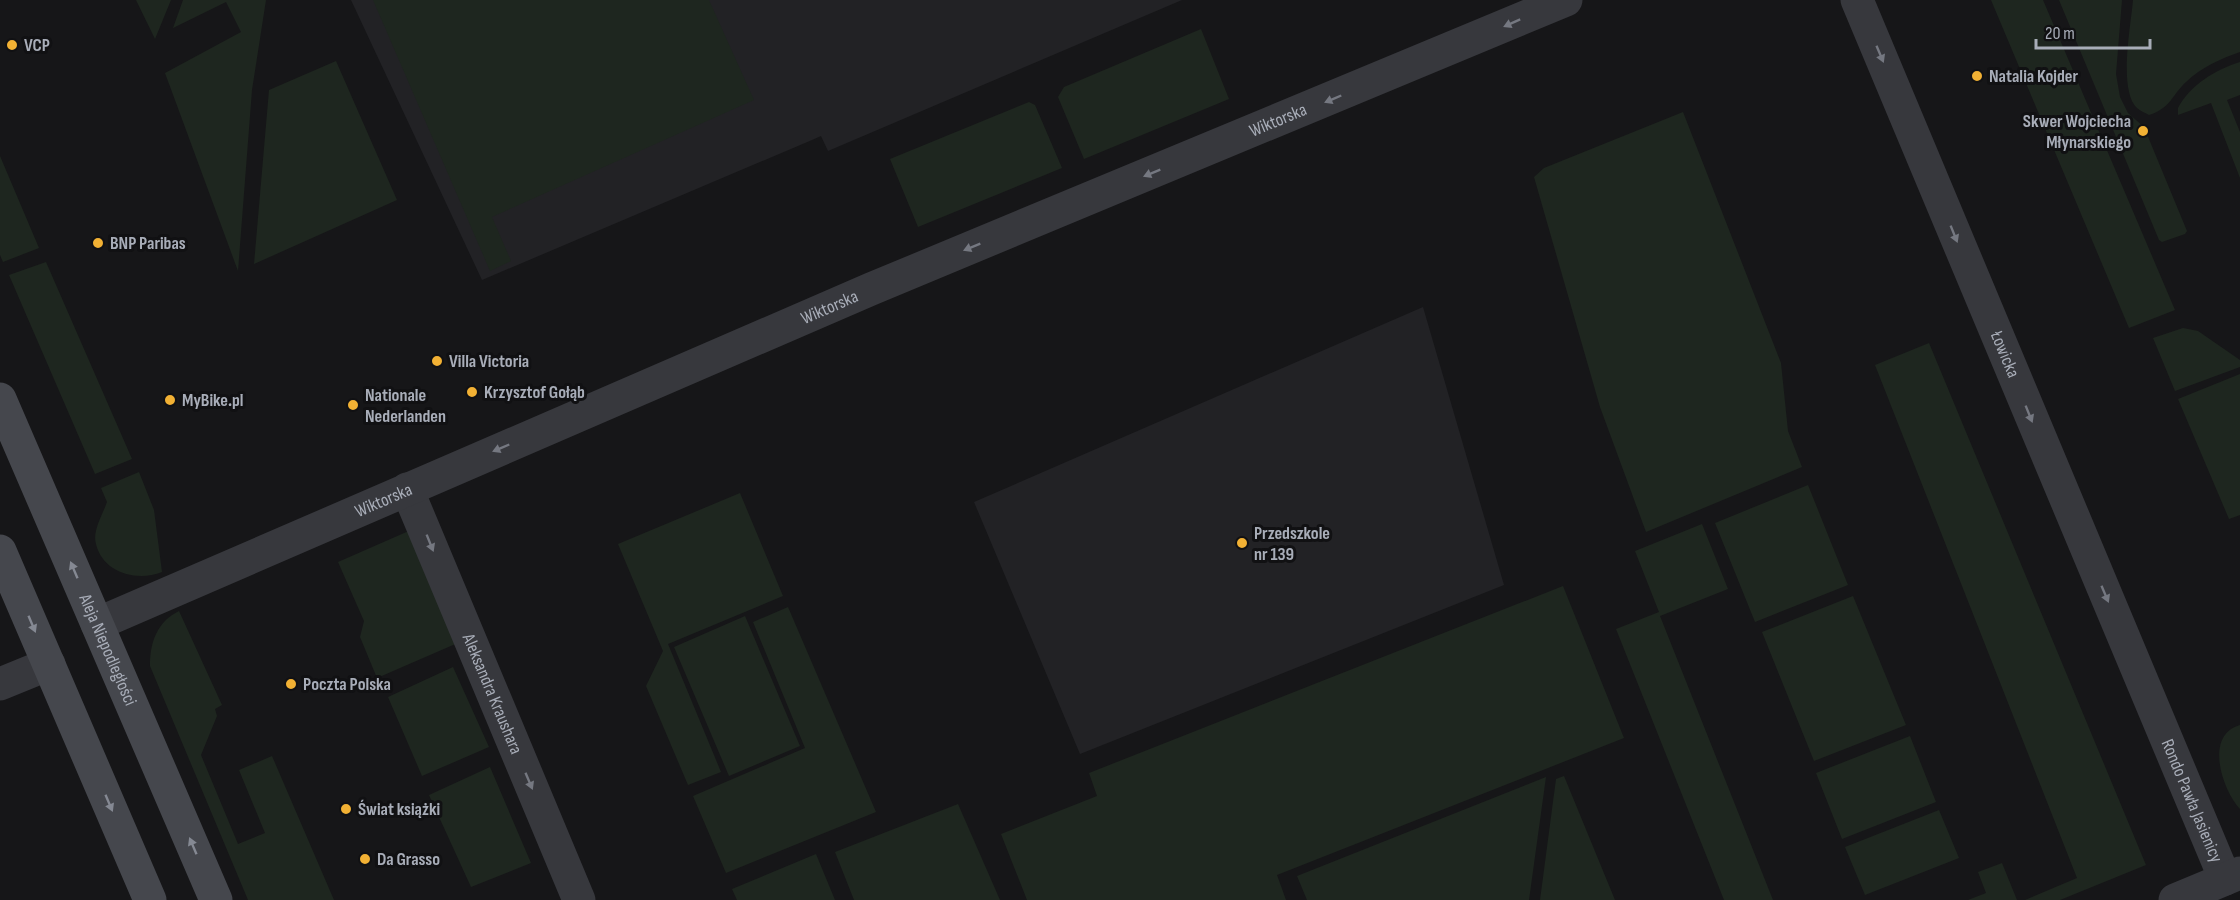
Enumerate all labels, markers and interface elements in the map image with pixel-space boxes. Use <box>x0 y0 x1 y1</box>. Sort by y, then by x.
scale bar <box>2036 12 2150 50</box>
one-way arrow <box>1504 19 1521 28</box>
text: 20 m <box>2045 23 2075 44</box>
place label: VCP <box>24 35 50 56</box>
marker: VCP <box>5 38 19 52</box>
one-way arrow <box>1875 45 1885 63</box>
place label: Natalia Kojder <box>1989 66 2078 87</box>
marker: Natalia Kojder <box>1970 69 1984 83</box>
one-way arrow <box>1323 94 1341 104</box>
street label: Wiktorska <box>1246 99 1310 142</box>
place label: Skwer Wojciecha Młynarskiego <box>2023 111 2131 153</box>
marker: Skwer Wojciecha Młynarskiego <box>2136 124 2150 138</box>
one-way arrow <box>1143 168 1161 178</box>
one-way arrow <box>1950 225 1959 243</box>
place label: BNP Paribas <box>110 233 186 254</box>
marker: BNP Paribas <box>91 236 105 250</box>
one-way arrow <box>963 243 981 252</box>
street label: Wiktorska <box>798 286 861 329</box>
street label: Łowicka <box>1985 327 2024 381</box>
place label: Villa Victoria <box>449 351 529 372</box>
marker: Villa Victoria <box>430 354 444 368</box>
place label: Krzysztof Gołąb <box>484 382 585 403</box>
place label: Nationale Nederlanden <box>365 385 446 427</box>
marker: Krzysztof Gołąb <box>465 385 479 399</box>
place label: MyBike.pl <box>182 390 243 411</box>
marker: MyBike.pl <box>163 393 177 407</box>
marker: Nationale Nederlanden <box>346 398 360 412</box>
one-way arrow <box>2025 405 2034 423</box>
one-way arrow <box>492 443 510 453</box>
street label: Wiktorska <box>352 479 415 522</box>
place label: Przedszkole nr 139 <box>1254 523 1330 565</box>
one-way arrow <box>426 534 435 552</box>
marker: Przedszkole nr 139 <box>1235 536 1249 550</box>
one-way arrow <box>70 562 79 579</box>
one-way arrow <box>2100 585 2110 603</box>
street label: Aleja Niepodległości <box>74 590 141 709</box>
one-way arrow <box>27 615 36 632</box>
street label: Aleksandra Kraushara <box>457 630 527 758</box>
place label: Poczta Polska <box>303 674 391 695</box>
marker: Poczta Polska <box>284 677 298 691</box>
street label: Rondo Pawła Jasienicy <box>2157 736 2227 866</box>
one-way arrow <box>525 772 534 790</box>
one-way arrow <box>105 794 114 812</box>
place label: Świat książki <box>358 799 440 820</box>
marker: Świat książki <box>339 802 353 816</box>
one-way arrow <box>188 838 197 855</box>
place label: Da Grasso <box>377 849 440 870</box>
marker: Da Grasso <box>358 852 372 866</box>

